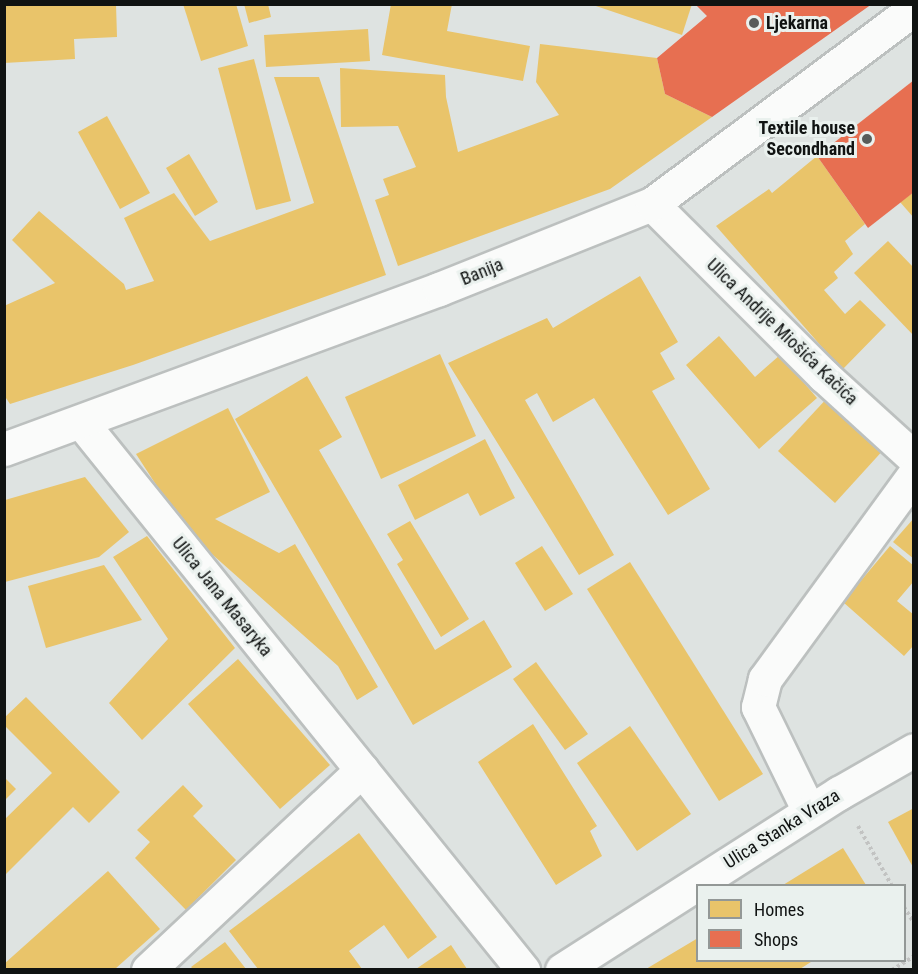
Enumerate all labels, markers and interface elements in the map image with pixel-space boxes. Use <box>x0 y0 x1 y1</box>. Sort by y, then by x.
place label: Ljekarna <box>766 12 828 34</box>
marker: Ljekarna <box>747 16 761 30</box>
place label: Textile house Secondhand <box>758 118 855 160</box>
marker: Textile house Secondhand <box>860 132 874 146</box>
street label: Banija <box>458 254 506 290</box>
street label: Ulica Andrije Miošića Kačića <box>702 254 862 410</box>
street label: Ulica Jana Masaryka <box>167 533 277 661</box>
street label: Ulica Stanka Vraza <box>720 785 844 873</box>
legend <box>696 884 906 962</box>
text: Homes <box>754 899 804 920</box>
text: Shops <box>754 929 798 950</box>

